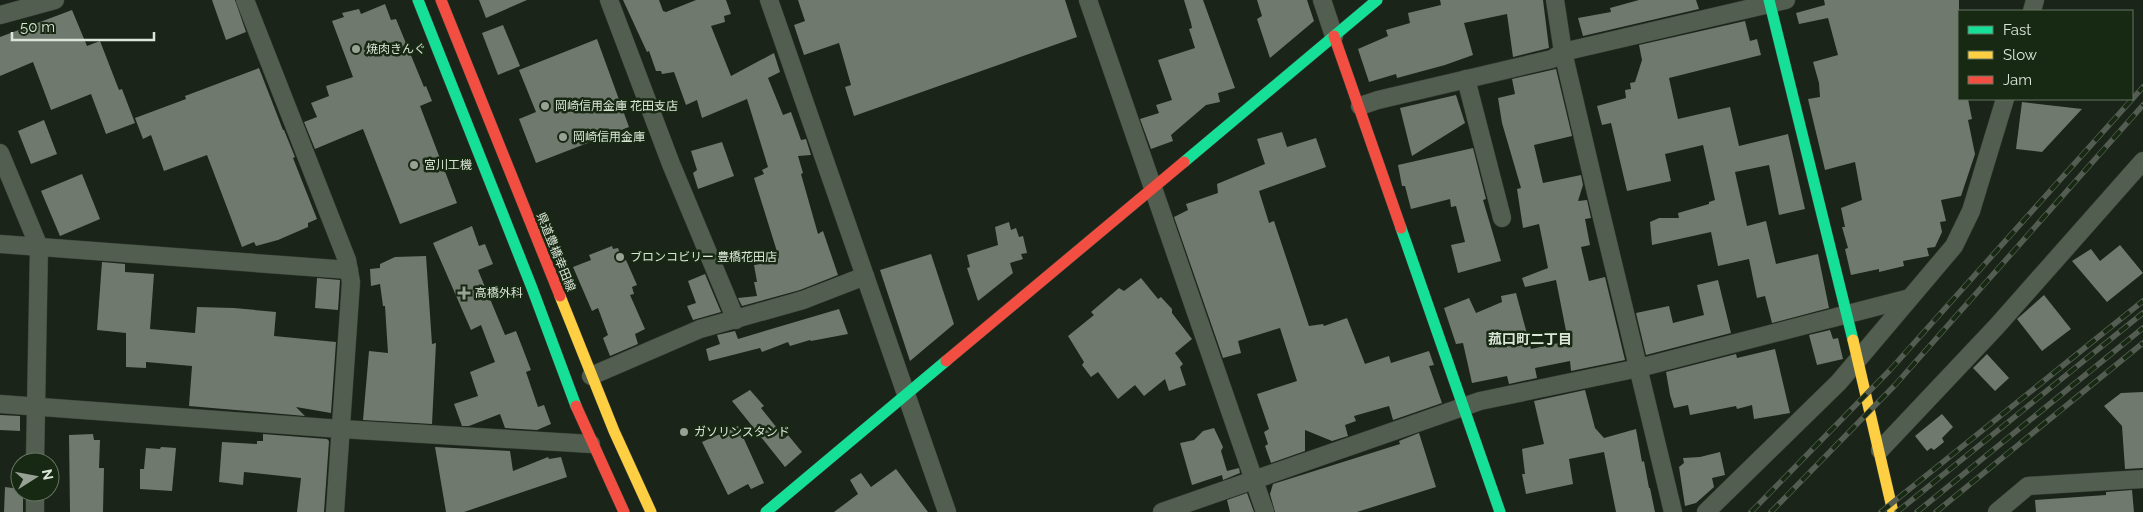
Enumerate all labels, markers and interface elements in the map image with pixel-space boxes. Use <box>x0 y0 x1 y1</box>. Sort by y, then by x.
scale bar <box>12 10 155 42</box>
legend <box>1958 10 2133 100</box>
text: 50 m <box>20 18 55 36</box>
text: Fast <box>2003 21 2031 39</box>
place label: 焼肉きんぐ <box>366 42 426 56</box>
marker: 焼肉きんぐ <box>350 43 362 55</box>
text: Slow <box>2003 46 2037 64</box>
text: Jam <box>2003 71 2032 89</box>
place label: 岡崎信用金庫 花田支店 <box>555 99 678 113</box>
marker: 岡崎信用金庫 花田支店 <box>539 100 551 112</box>
place label: 岡崎信用金庫 <box>573 130 645 144</box>
marker: 岡崎信用金庫 <box>557 131 569 143</box>
place label: 宮川工機 <box>424 158 472 172</box>
marker: 宮川工機 <box>408 159 420 171</box>
street label: 県道豊橋幸田線 <box>534 210 578 294</box>
place label: ブロンコビリー 豊橋花田店 <box>630 250 777 264</box>
marker: ブロンコビリー 豊橋花田店 <box>614 251 626 263</box>
marker: 高橋外科 <box>457 286 471 300</box>
place label: 高橋外科 <box>475 286 523 300</box>
district label: 菰口町二丁目 <box>1488 331 1572 347</box>
place label: ガソリンスタンド <box>694 425 790 439</box>
marker: ガソリンスタンド <box>678 426 690 438</box>
north arrow <box>10 452 60 502</box>
text: N <box>39 468 57 481</box>

